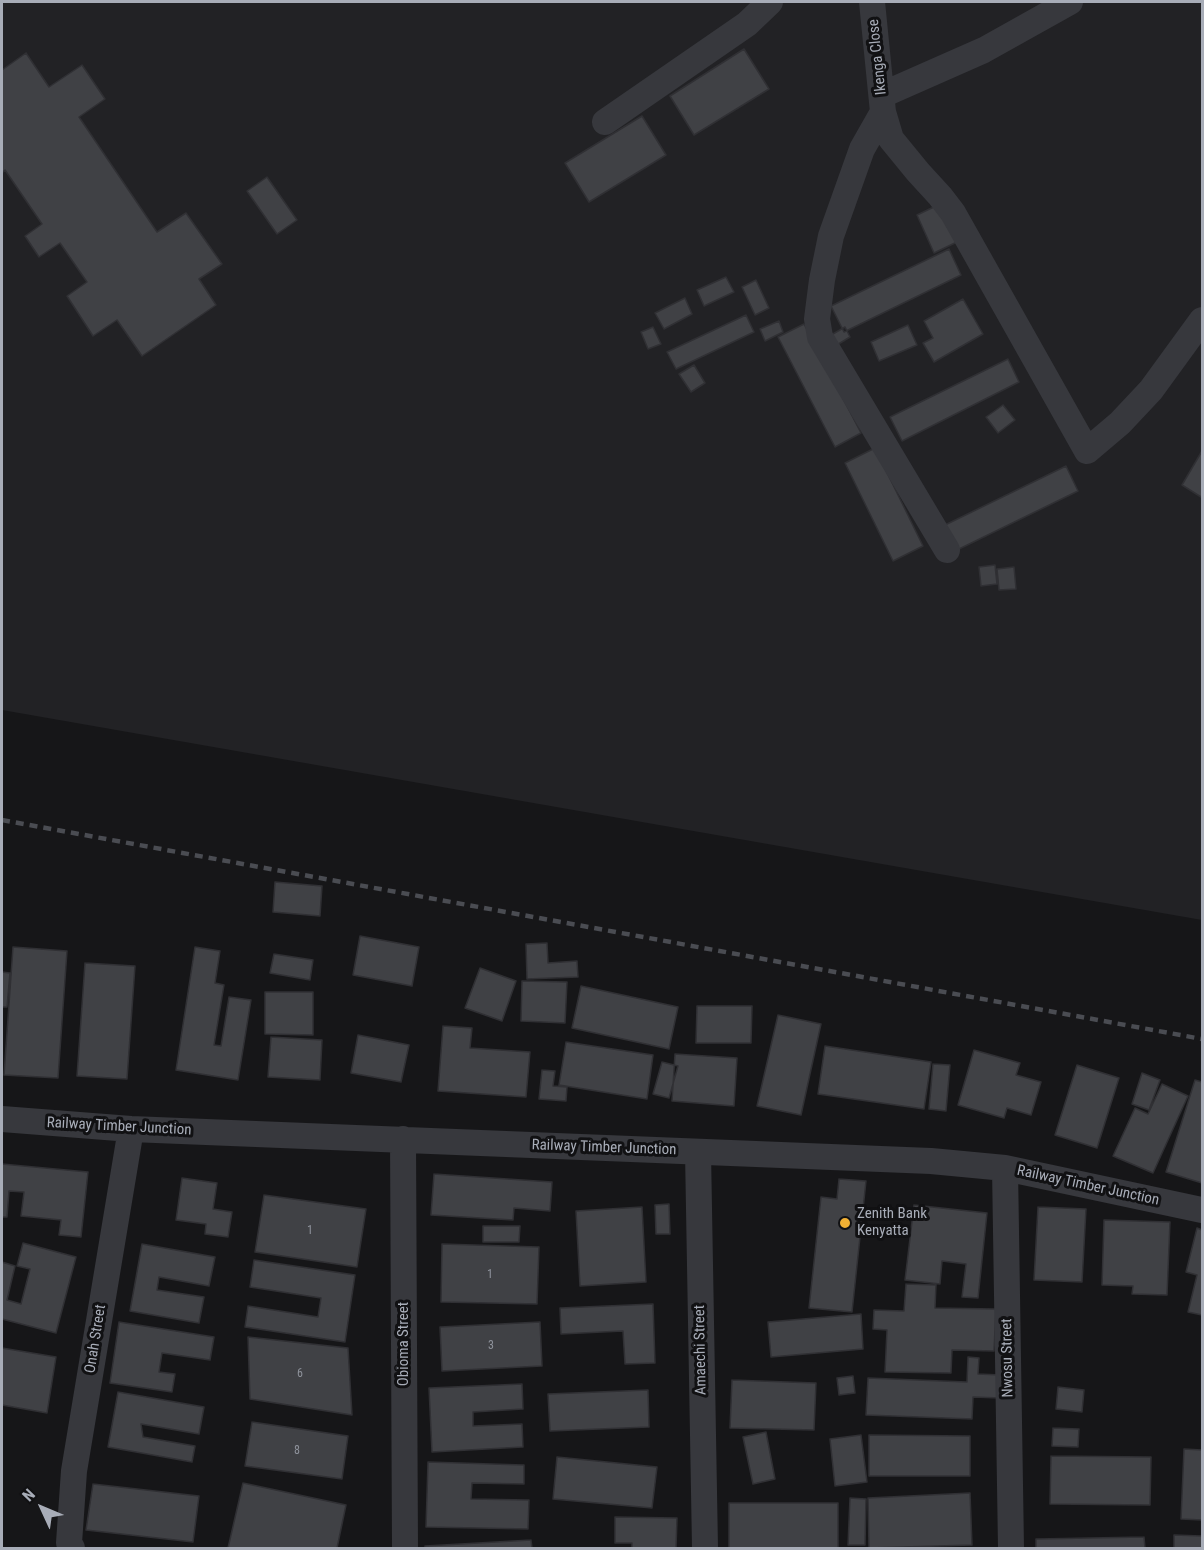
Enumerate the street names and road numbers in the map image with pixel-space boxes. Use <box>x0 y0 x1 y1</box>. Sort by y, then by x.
street label: Ikenga Close <box>865 18 891 96</box>
street label: Railway Timber Junction <box>46 1114 192 1140</box>
street label: Railway Timber Junction <box>531 1136 677 1160</box>
street label: Railway Timber Junction <box>1015 1162 1161 1210</box>
street label: Obioma Street <box>395 1302 413 1386</box>
street label: Onah Street <box>82 1303 110 1375</box>
street label: Amaechi Street <box>691 1305 711 1395</box>
street label: Nwosu Street <box>998 1318 1018 1398</box>

